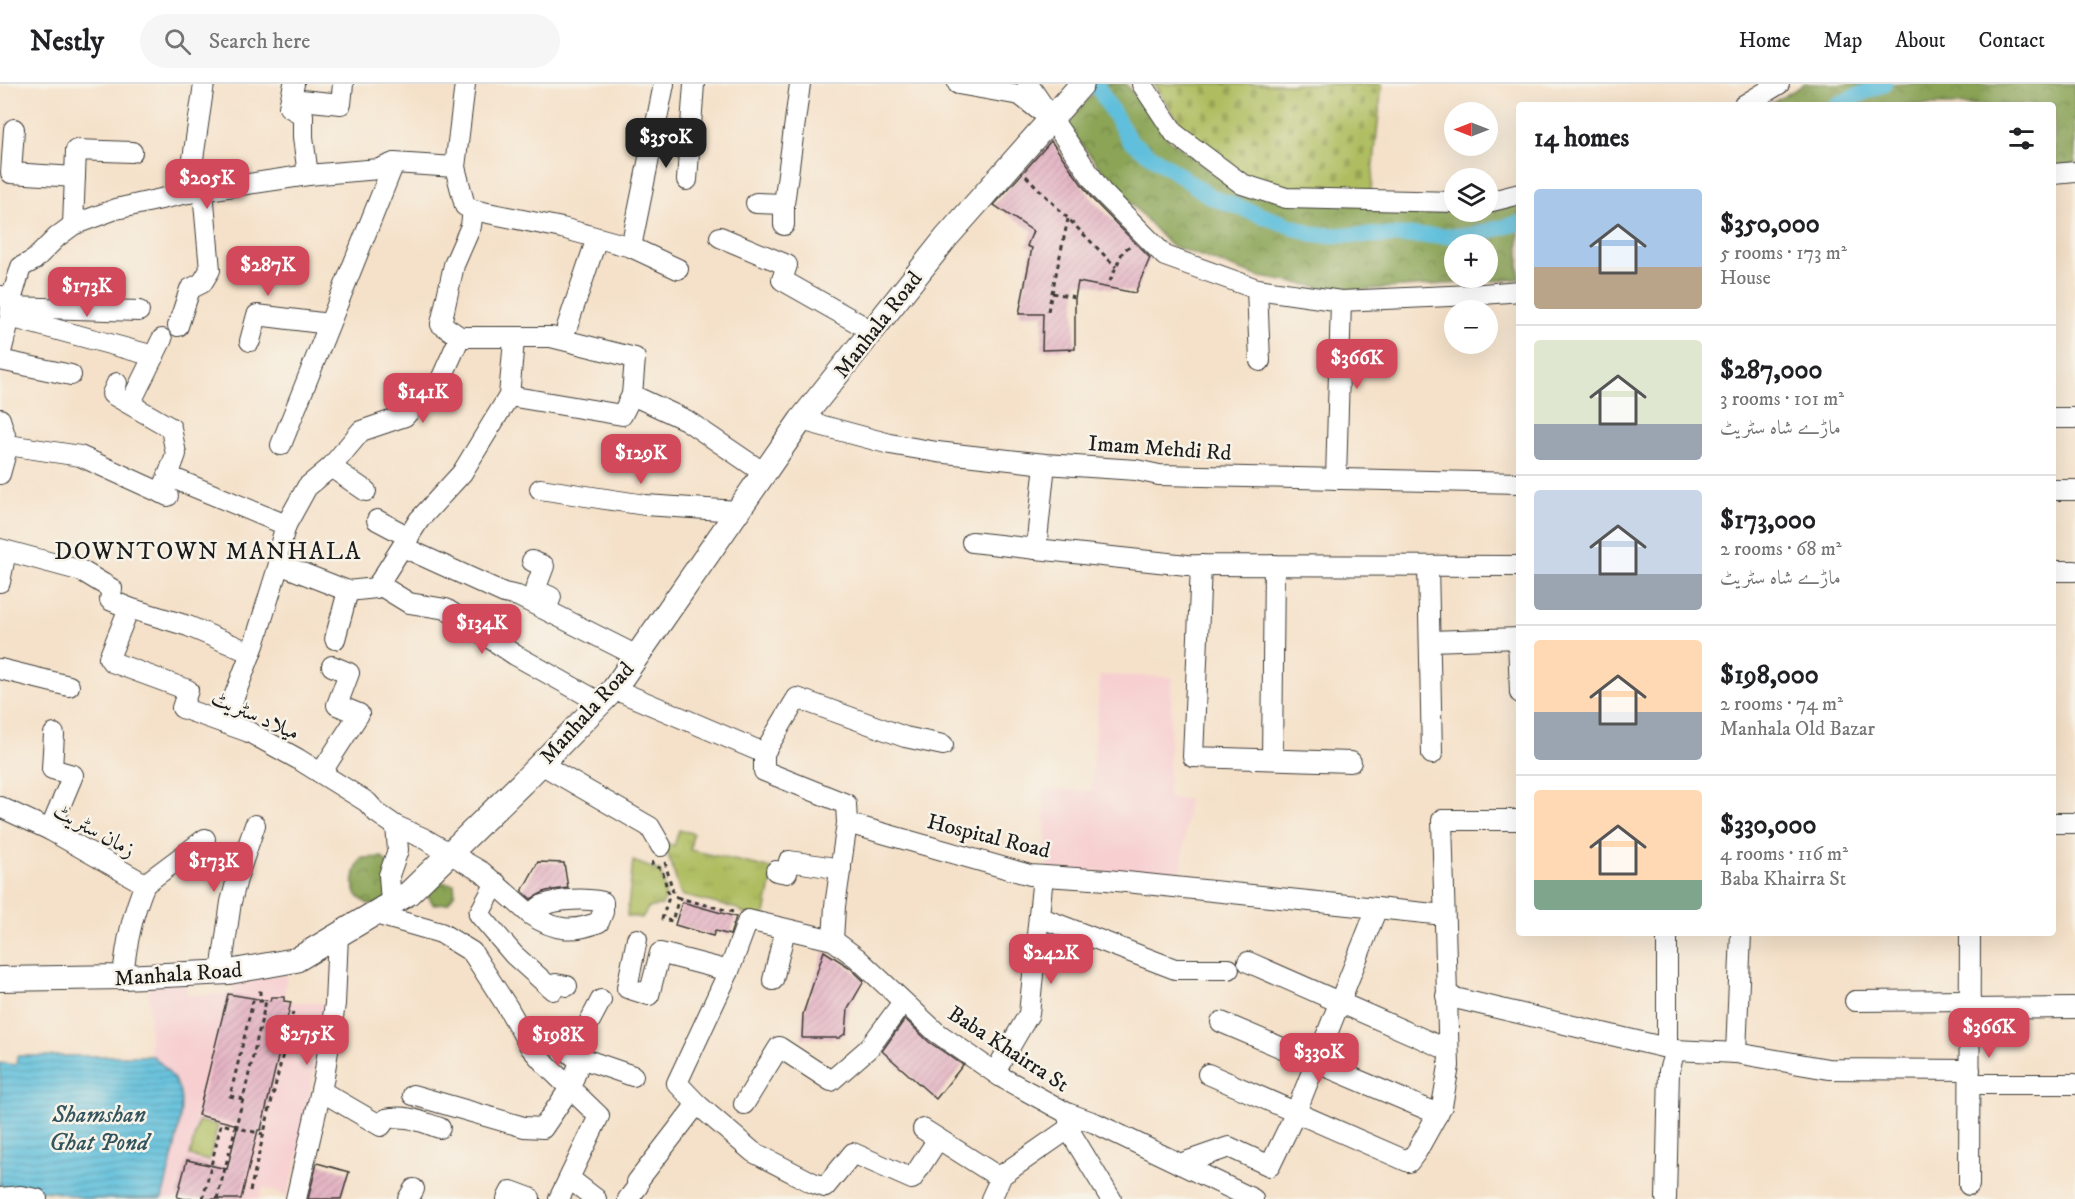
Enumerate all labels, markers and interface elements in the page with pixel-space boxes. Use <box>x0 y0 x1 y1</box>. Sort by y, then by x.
search box <box>140 14 560 68</box>
text: Nestly <box>30 24 104 59</box>
icon: search <box>161 25 194 58</box>
text: Search here <box>209 28 310 55</box>
text: Home <box>1739 28 1791 54</box>
text: Map <box>1824 28 1862 54</box>
text: About <box>1895 28 1946 54</box>
text: Contact <box>1979 28 2045 54</box>
north arrow <box>1444 102 1498 156</box>
map controls <box>1444 102 1498 354</box>
pin: $350K <box>624 118 708 169</box>
text: 14 homes <box>1534 122 1629 155</box>
icon: filters <box>2005 122 2038 155</box>
text: $350K <box>639 125 693 150</box>
pin: $205K <box>165 159 249 210</box>
text: $205K <box>179 166 235 191</box>
button: layers <box>1444 168 1498 222</box>
text: $350,000 <box>1720 208 1820 241</box>
icon: home <box>1582 213 1654 285</box>
button: + <box>1444 234 1498 288</box>
text: 5 rooms · 173 m² <box>1720 241 1847 266</box>
pin: $287K <box>226 246 310 297</box>
text: $287K <box>240 253 296 278</box>
street label: Manhala Road <box>828 266 928 384</box>
text: House <box>1720 266 1771 291</box>
pin: $173K <box>45 267 129 318</box>
text: $173K <box>62 274 112 299</box>
button: − <box>1444 300 1498 354</box>
pin: $366K <box>1315 339 1399 390</box>
text: $366K <box>1330 346 1384 371</box>
text: $287,000 <box>1720 354 1822 387</box>
icon: home <box>1582 364 1654 436</box>
pin: $141K <box>381 373 465 424</box>
text: $141K <box>397 380 449 405</box>
text: 3 rooms · 101 m² <box>1720 387 1844 412</box>
text: ماڑے شاہ سٹریٹ <box>1720 416 1841 441</box>
street label: Imam Mehdi Rd <box>1087 430 1232 467</box>
pin: $129K <box>599 434 683 485</box>
text: $129K <box>615 441 667 466</box>
text: $173,000 <box>1720 504 1816 537</box>
icon: home <box>1582 514 1654 586</box>
district label: DOWNTOWN MANHALA <box>54 537 362 567</box>
text: 2 rooms · 68 m² <box>1720 537 1842 562</box>
text: ماڑے شاہ سٹریٹ <box>1720 566 1841 591</box>
pin: $134K <box>440 604 524 655</box>
text: $134K <box>456 611 508 636</box>
street label: Manhala Road <box>534 656 640 770</box>
text: $198,000 <box>1720 659 1819 692</box>
icon: home <box>1582 664 1654 736</box>
street label: میلاد سٹریٹ <box>207 684 304 747</box>
text: 2 rooms · 74 m² <box>1720 692 1843 717</box>
text: Manhala Old Bazar <box>1720 717 1875 742</box>
street label: زمان سٹریٹ <box>49 797 140 864</box>
street label: Hospital Road <box>924 808 1053 865</box>
text: $330,000 <box>1720 809 1817 842</box>
icon: home <box>1582 814 1654 886</box>
pin: $173K <box>172 842 256 893</box>
text: 4 rooms · 116 m² <box>1720 842 1848 867</box>
text: $173K <box>189 849 239 874</box>
text: Baba Khairra St <box>1720 867 1846 892</box>
pin: $242K <box>1009 934 1093 985</box>
text: $242K <box>1023 941 1079 966</box>
street label: Manhala Road <box>113 957 243 992</box>
street label: Baba Khairra St <box>943 1000 1074 1098</box>
pin: $366K <box>1947 1008 2031 1059</box>
pin: $275K <box>265 1015 349 1066</box>
text: $366K <box>1962 1015 2016 1040</box>
pin: $198K <box>516 1016 600 1067</box>
text: $275K <box>280 1022 334 1047</box>
text: $198K <box>532 1023 584 1048</box>
pin: $330K <box>1277 1033 1361 1084</box>
text: $330K <box>1294 1040 1344 1065</box>
water label: Shamshan Ghat Pond <box>49 1100 152 1158</box>

